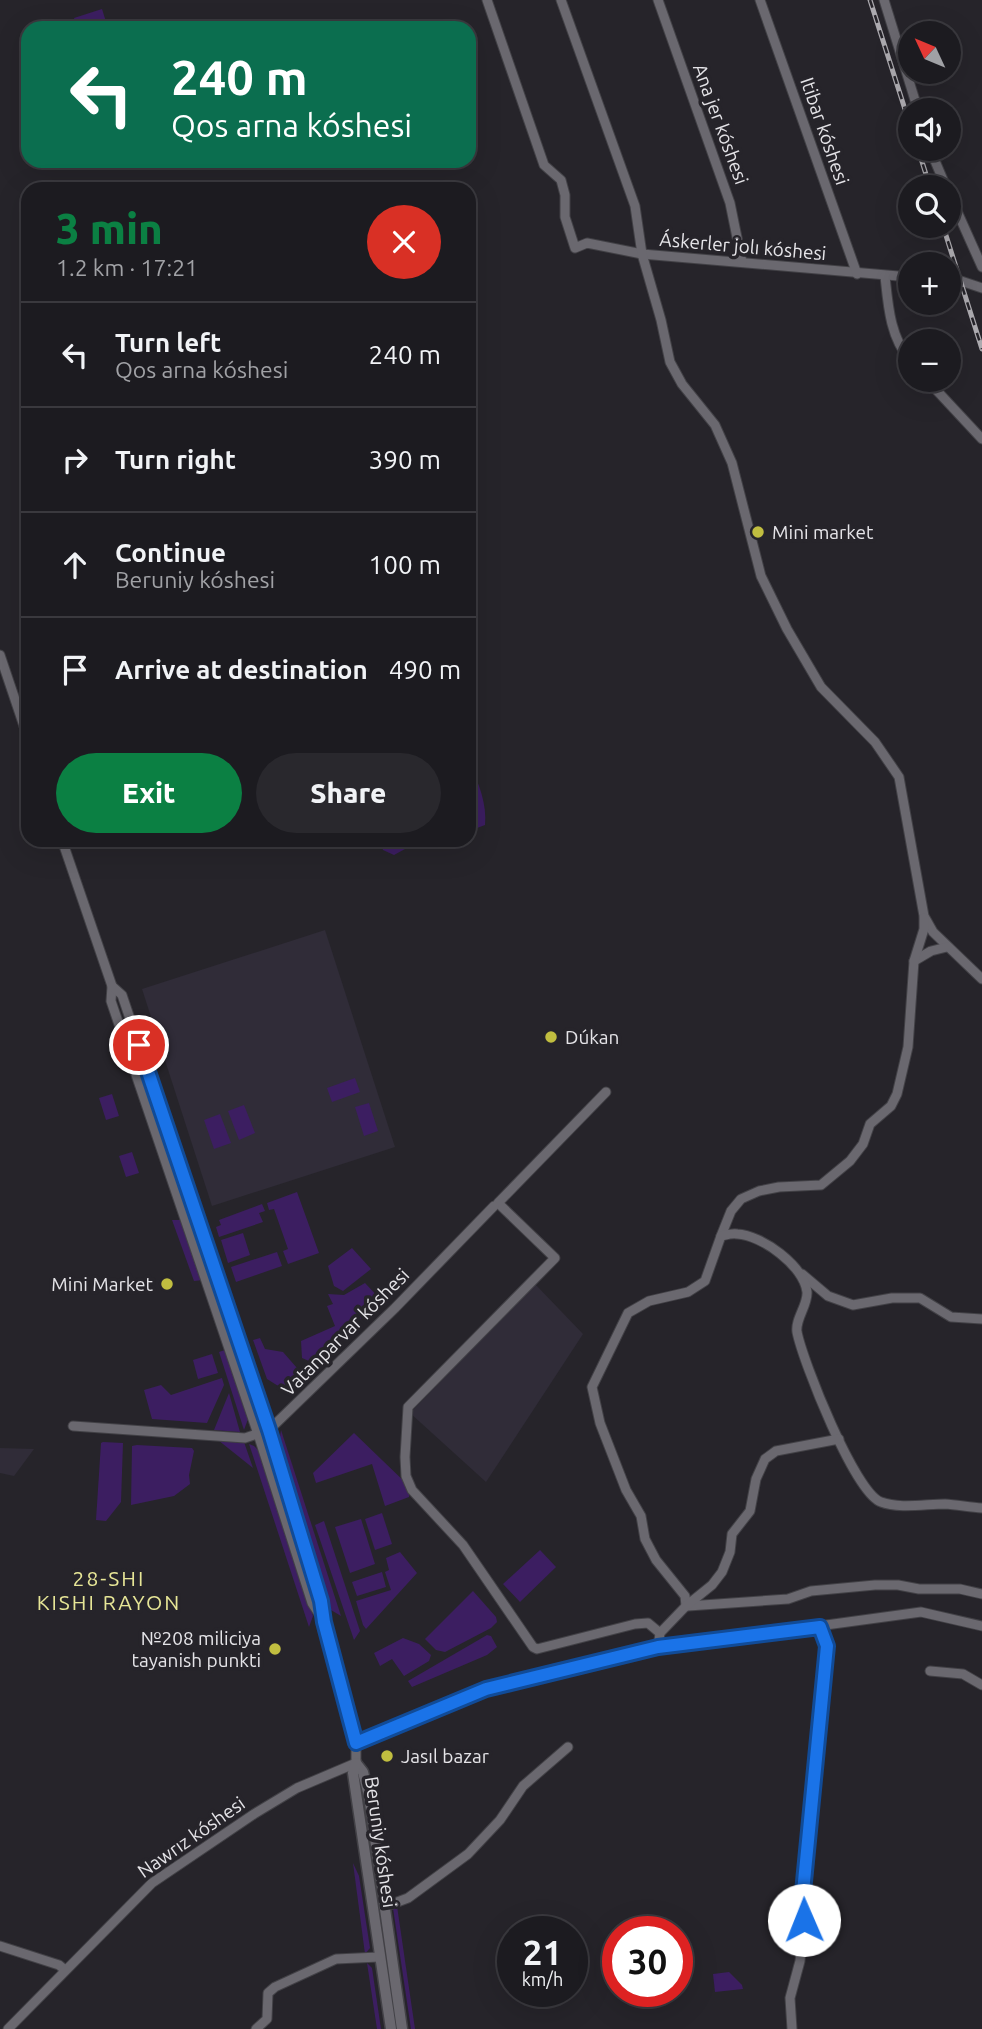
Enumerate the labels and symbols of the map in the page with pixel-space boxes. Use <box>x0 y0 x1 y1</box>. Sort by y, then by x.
north arrow <box>898 21 961 84</box>
street label: Ana jer kóshesi <box>689 61 753 187</box>
street label: Itibar kóshesi <box>796 74 854 188</box>
street label: Áskerler jolı kóshesi <box>659 228 827 264</box>
place label: Mini market <box>772 521 874 543</box>
marker: Mini market <box>750 524 766 540</box>
pin <box>109 1015 169 1075</box>
place label: Dúkan <box>565 1026 619 1048</box>
marker: Dúkan <box>543 1029 559 1045</box>
street label: Vatanparvar kóshesi <box>277 1264 413 1400</box>
place label: Mini Market <box>51 1273 154 1295</box>
marker: Mini Market <box>159 1276 175 1292</box>
district label: 28-SHI KISHI RAYON <box>37 1566 181 1614</box>
place label: №208 miliciya tayanish punkti <box>132 1627 261 1671</box>
marker: №208 miliciya tayanish punkti <box>267 1641 283 1657</box>
place label: Jasıl bazar <box>401 1745 489 1767</box>
marker: Jasıl bazar <box>379 1748 395 1764</box>
street label: Beruniy kóshesi <box>361 1775 401 1909</box>
street label: Nawrız kóshesi <box>133 1792 249 1882</box>
position arrow <box>767 1883 841 1957</box>
speed limit sign: 30 <box>602 1916 693 2007</box>

